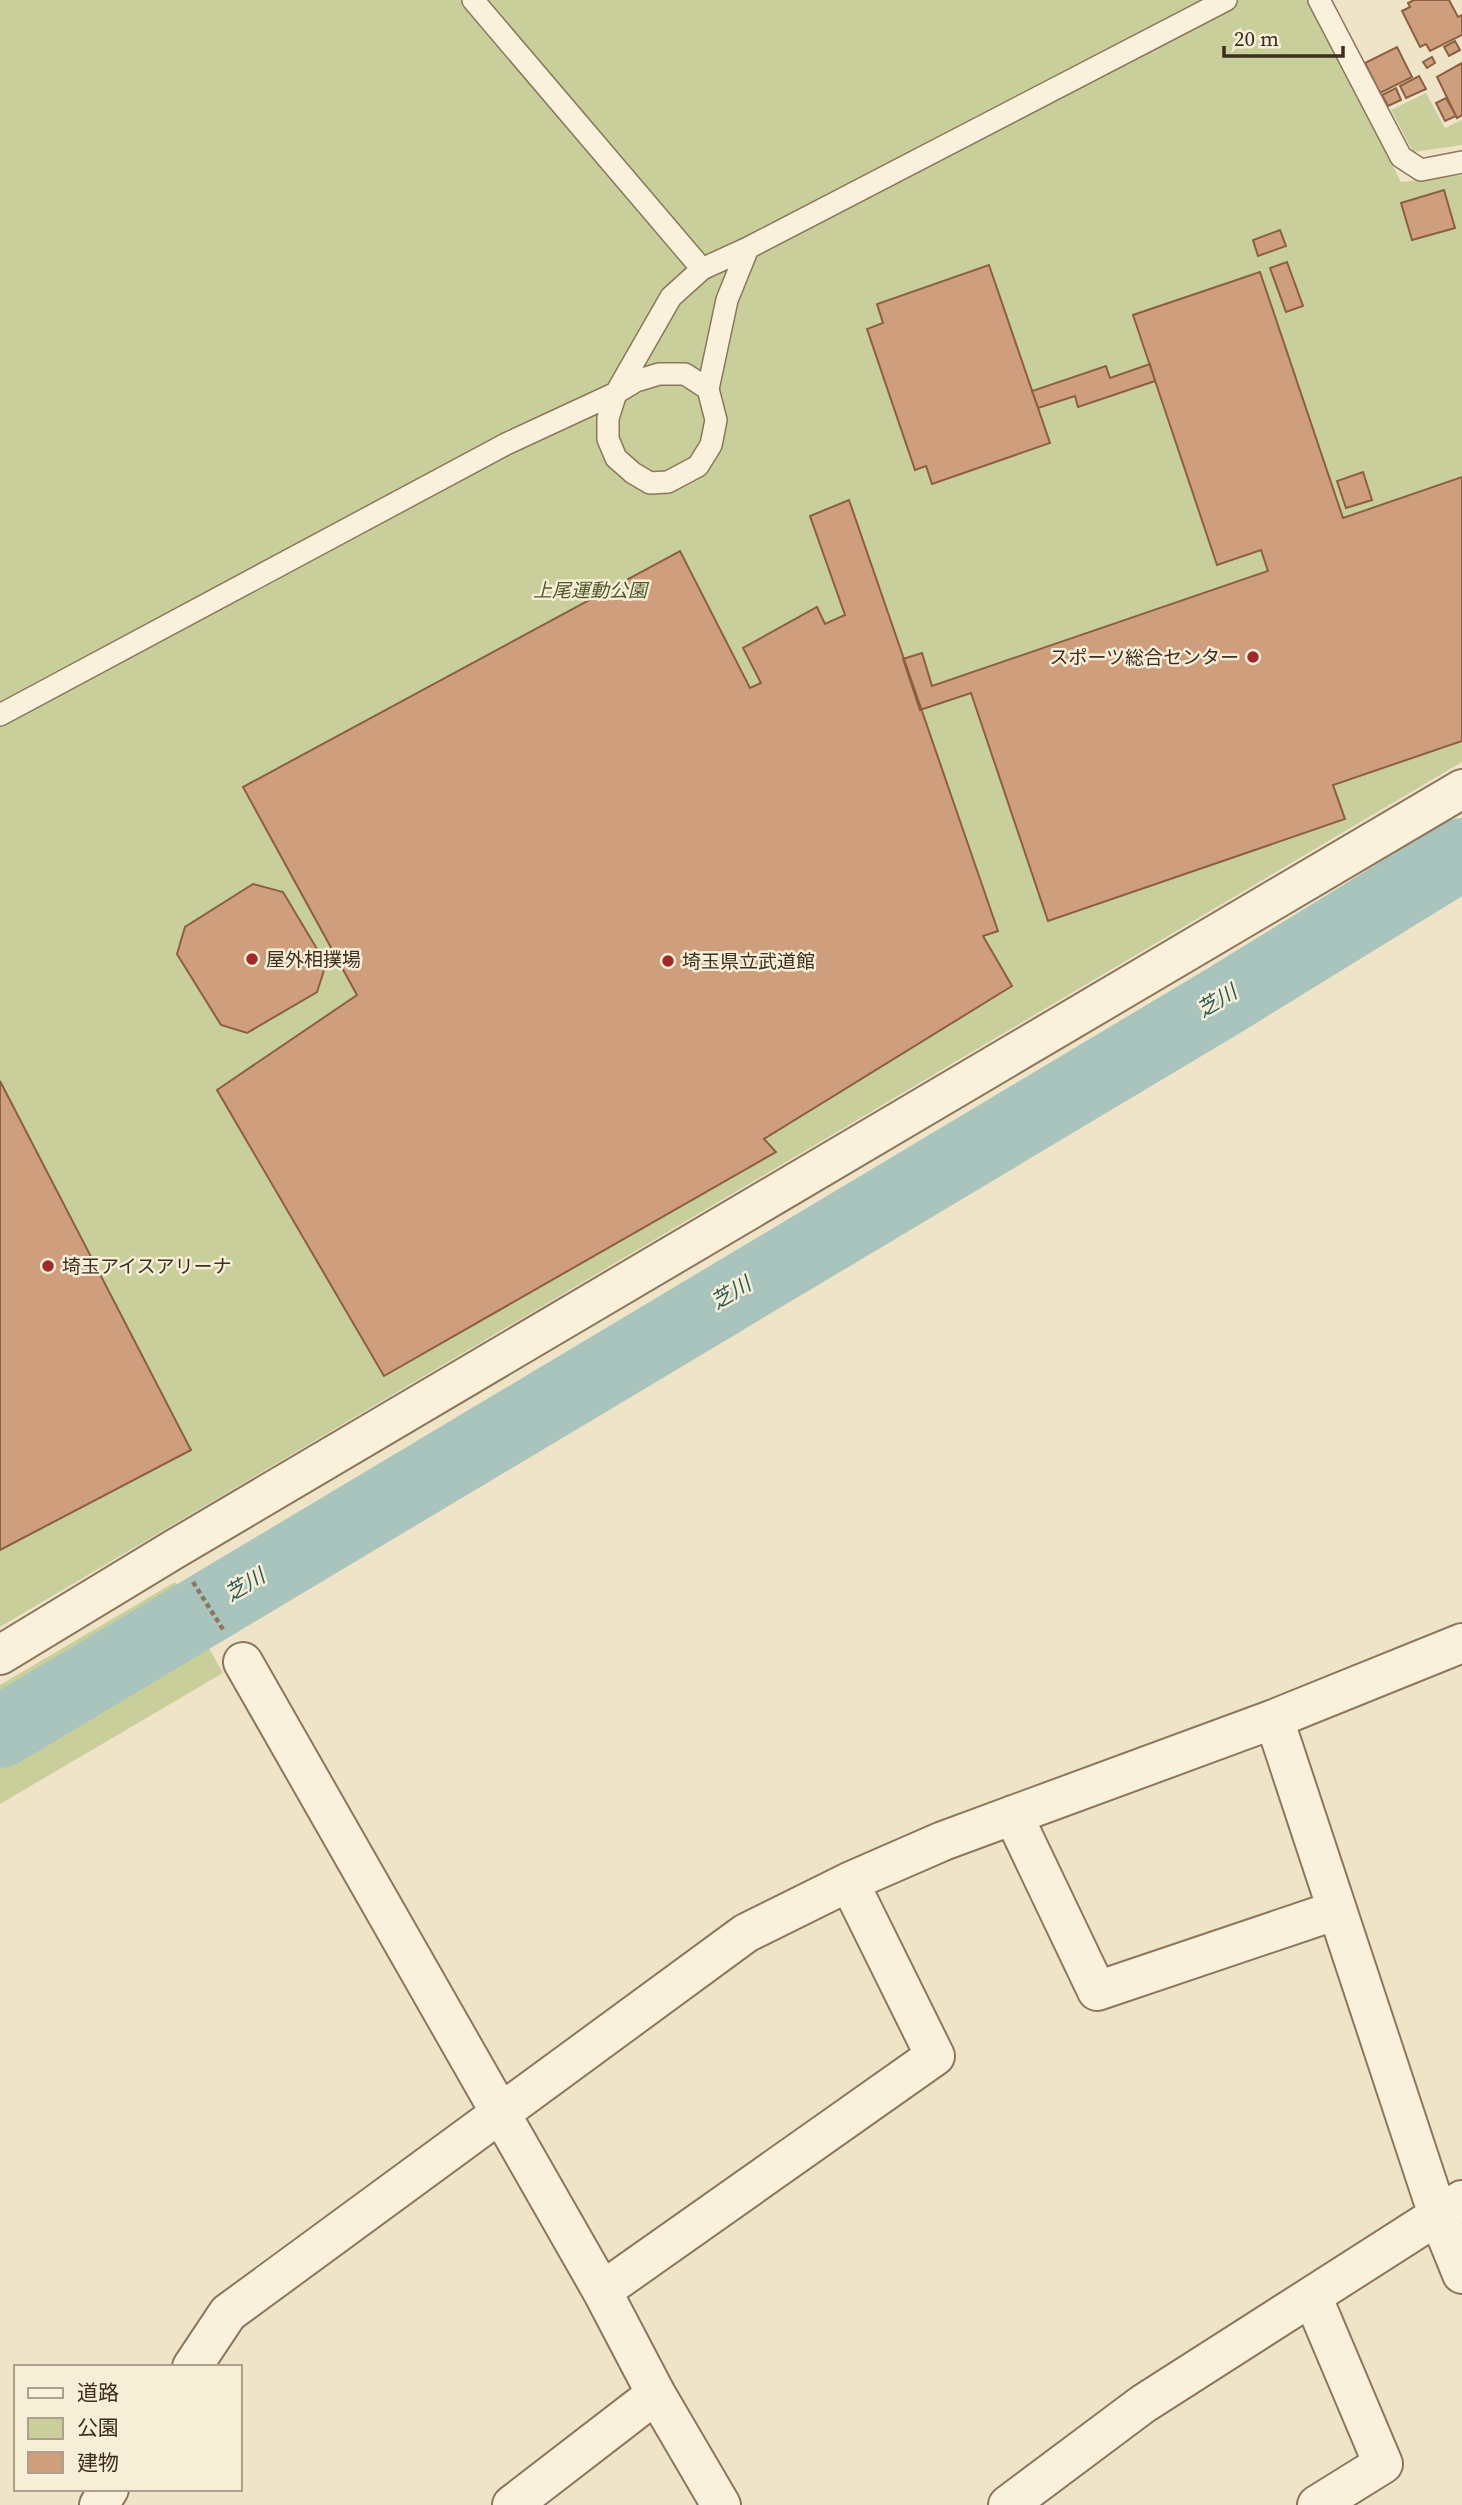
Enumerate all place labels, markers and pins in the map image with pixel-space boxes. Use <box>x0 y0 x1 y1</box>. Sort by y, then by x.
place label: スポーツ総合センター <box>1049 644 1239 670</box>
marker: スポーツ総合センター <box>1245 649 1261 665</box>
place label: 屋外相撲場 <box>266 946 361 972</box>
place label: 埼玉県立武道館 <box>682 948 815 974</box>
marker: 屋外相撲場 <box>244 951 260 967</box>
marker: 埼玉県立武道館 <box>660 953 676 969</box>
place label: 埼玉アイスアリーナ <box>62 1253 231 1279</box>
marker: 埼玉アイスアリーナ <box>40 1258 56 1274</box>

